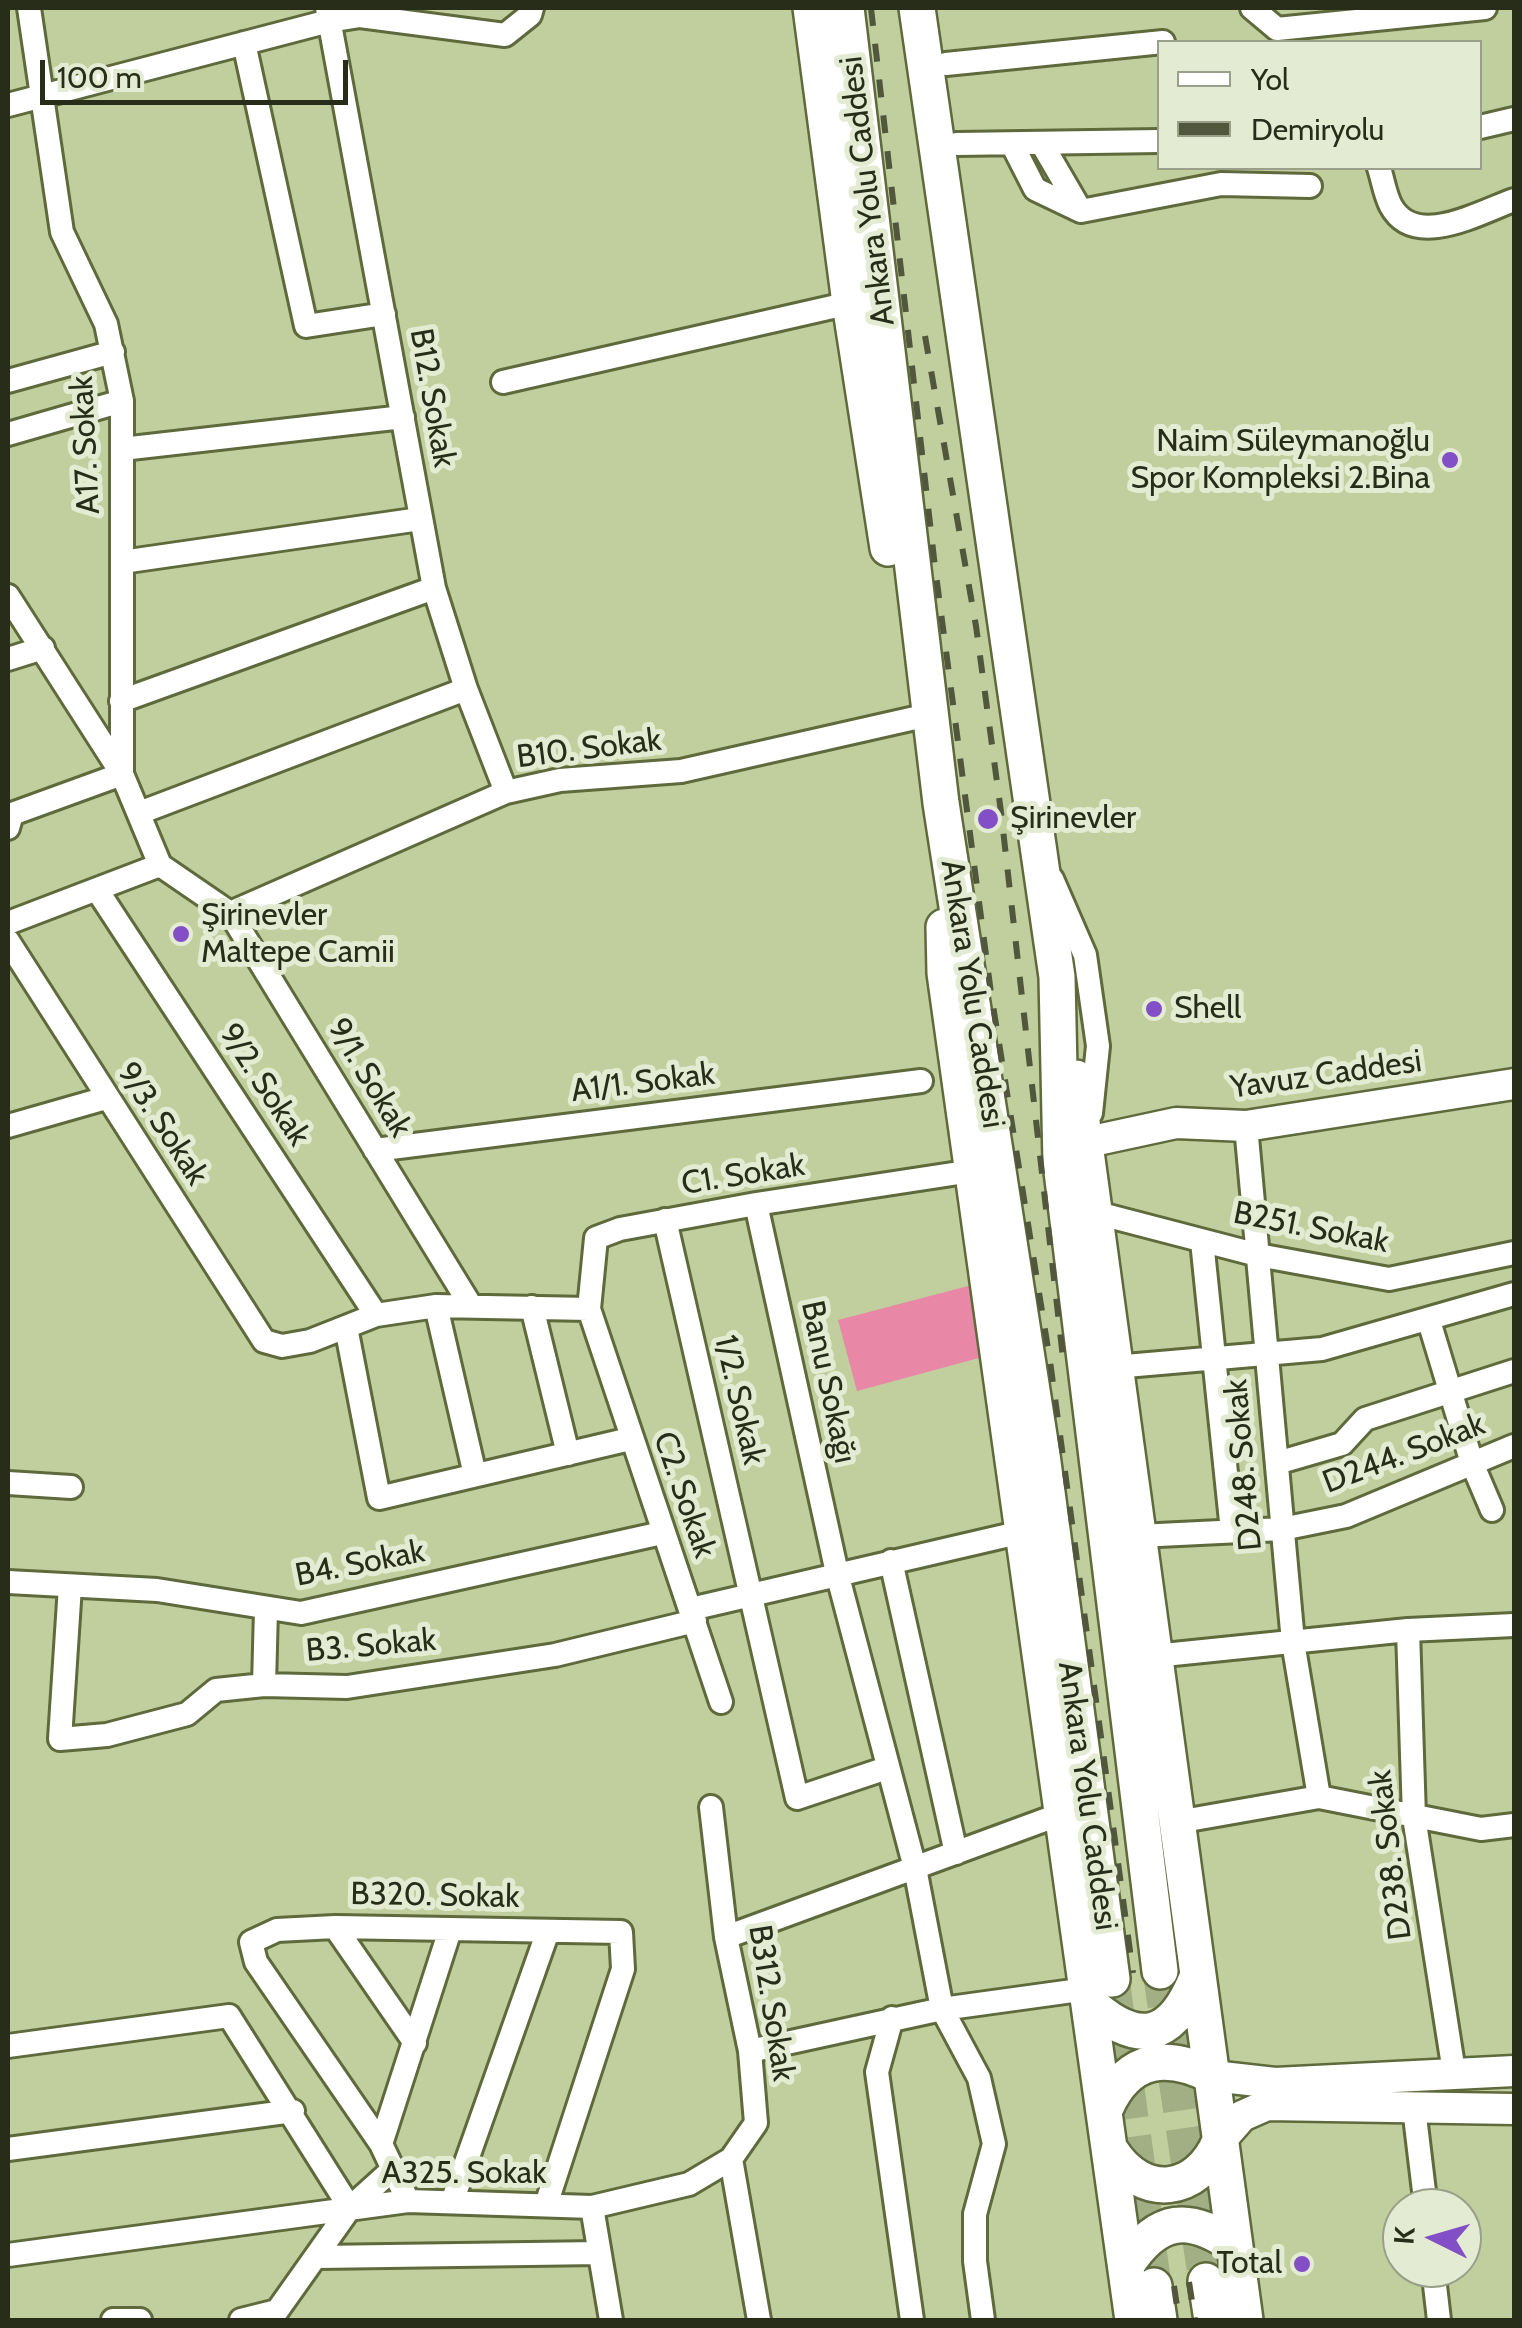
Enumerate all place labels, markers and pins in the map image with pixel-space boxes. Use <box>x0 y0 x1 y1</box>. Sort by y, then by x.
place label: Naim Süleymanoğlu Spor Kompleksi 2.Bina <box>1131 423 1430 498</box>
marker: Naim Süleymanoğlu Spor Kompleksi 2.Bina <box>1439 449 1461 471</box>
place label: Şirinevler <box>1010 800 1136 838</box>
marker: Şirinevler <box>975 806 1001 832</box>
place label: Şirinevler Maltepe Camii <box>201 897 395 972</box>
marker: Şirinevler Maltepe Camii <box>170 923 192 945</box>
place label: Shell <box>1174 990 1241 1028</box>
marker: Shell <box>1143 998 1165 1020</box>
place label: Total <box>1216 2245 1282 2283</box>
marker: Total <box>1291 2253 1313 2275</box>

